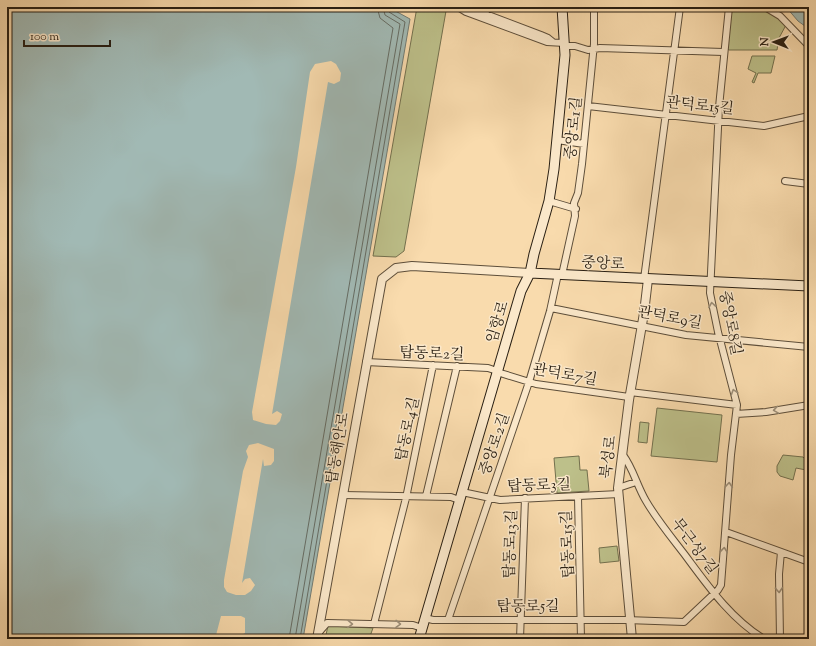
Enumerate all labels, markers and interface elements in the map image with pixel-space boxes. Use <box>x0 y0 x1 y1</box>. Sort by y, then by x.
scale bar <box>24 22 110 48</box>
north arrow <box>754 22 794 62</box>
text: 100 m <box>30 28 59 46</box>
text: N <box>757 37 773 47</box>
street label: 관덕로15길 <box>665 92 735 120</box>
street label: 중앙로1길 <box>561 96 588 161</box>
street label: 중앙로 <box>581 253 626 276</box>
street label: 중앙로8길 <box>713 289 746 357</box>
street label: 임항로 <box>482 298 515 346</box>
street label: 관덕로9길 <box>636 302 704 335</box>
one-way arrow <box>708 302 717 308</box>
street label: 탑동로2길 <box>399 343 465 366</box>
street label: 관덕로7길 <box>531 359 599 392</box>
one-way arrow <box>730 389 739 396</box>
street label: 탑동로4길 <box>391 395 426 464</box>
one-way arrow <box>773 406 779 414</box>
street label: 탑동해안로 <box>322 410 355 486</box>
street label: 중앙로2길 <box>475 410 516 479</box>
street label: 북성로 <box>596 434 623 480</box>
street label: 탑동로3길 <box>507 475 571 498</box>
one-way arrow <box>725 482 734 488</box>
street label: 탑동로13길 <box>500 509 523 579</box>
street label: 탑동로15길 <box>557 510 580 578</box>
street label: 무근성7길 <box>666 514 722 579</box>
one-way arrow <box>720 546 729 553</box>
one-way arrow <box>775 587 784 593</box>
street label: 탑동로5길 <box>496 597 560 618</box>
one-way arrow <box>347 619 353 628</box>
one-way arrow <box>395 620 401 629</box>

